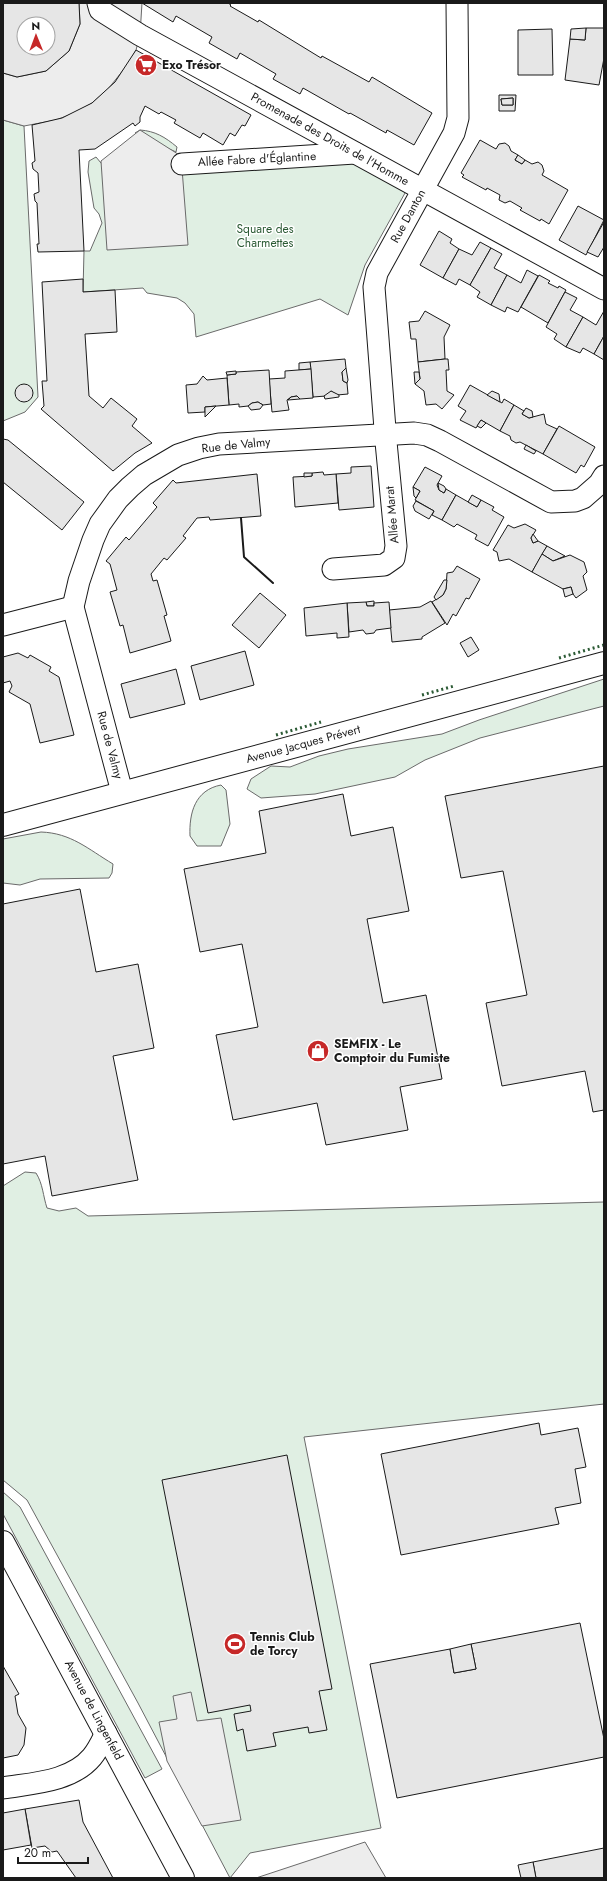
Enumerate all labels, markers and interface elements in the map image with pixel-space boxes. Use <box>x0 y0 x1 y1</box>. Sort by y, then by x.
north arrow <box>16 16 56 56</box>
text: N <box>31 18 40 34</box>
supermarket icon: Exo Trésor <box>133 52 159 78</box>
place label: Exo Trésor <box>162 56 221 74</box>
street label: Promenade des Droits de l'Homme <box>248 88 412 190</box>
street label: Allée Fabre d'Églantine <box>197 147 317 171</box>
street label: Rue Danton <box>386 186 430 246</box>
park label: Square des Charmettes <box>236 220 294 252</box>
street label: Rue de Valmy <box>201 432 272 458</box>
street label: Allée Marat <box>381 485 403 545</box>
street label: Rue de Valmy <box>92 709 128 781</box>
street label: Avenue Jacques Prévert <box>244 720 362 768</box>
place label: SEMFIX - Le Comptoir du Fumiste <box>334 1035 450 1067</box>
shop icon: SEMFIX - Le Comptoir du Fumiste <box>305 1038 331 1064</box>
place label: Tennis Club de Torcy <box>250 1628 315 1660</box>
sports icon: Tennis Club de Torcy <box>222 1631 248 1657</box>
street label: Avenue de Lingenfeld <box>60 1657 128 1763</box>
scale bar <box>18 1839 88 1865</box>
text: 20 m <box>24 1844 51 1862</box>

